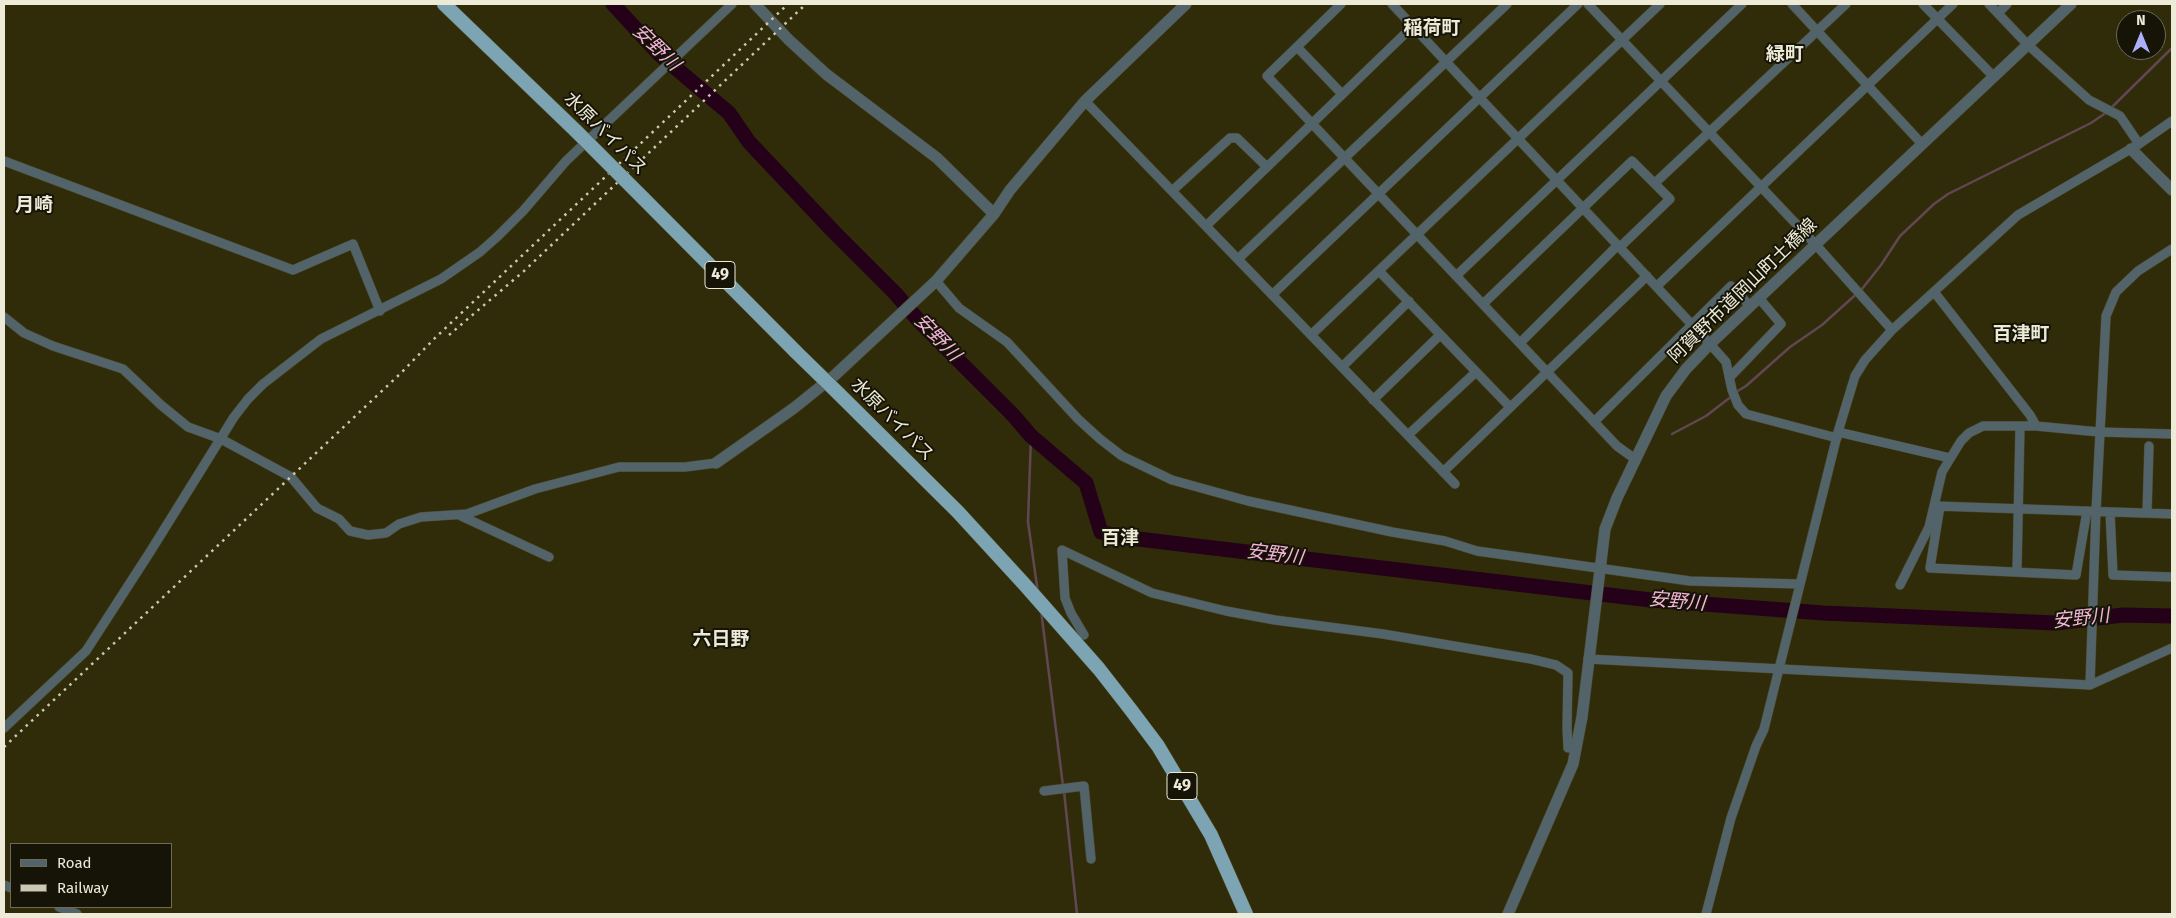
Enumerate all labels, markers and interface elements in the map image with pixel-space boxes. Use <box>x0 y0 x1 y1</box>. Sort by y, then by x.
north arrow <box>2116 10 2166 60</box>
text: N <box>2136 12 2146 29</box>
district label: 稲荷町 <box>1404 18 1460 40</box>
water label: 安野川 <box>628 20 684 76</box>
district label: 緑町 <box>1766 44 1804 66</box>
street label: 水原バイパス <box>559 88 651 180</box>
district label: 月崎 <box>15 195 53 217</box>
street label: 阿賀野市道岡山町土橋線 <box>1664 214 1822 368</box>
road number: 49 <box>705 262 735 288</box>
water label: 安野川 <box>909 310 965 366</box>
district label: 百津町 <box>1993 324 2049 346</box>
street label: 水原バイパス <box>846 374 938 466</box>
district label: 百津 <box>1101 528 1139 550</box>
water label: 安野川 <box>1245 540 1305 570</box>
water label: 安野川 <box>1648 588 1706 616</box>
water label: 安野川 <box>2051 605 2111 633</box>
district label: 六日野 <box>693 629 749 651</box>
road number: 49 <box>1167 772 1197 799</box>
legend <box>10 843 172 908</box>
text: Road <box>57 854 92 872</box>
text: Railway <box>57 879 109 897</box>

